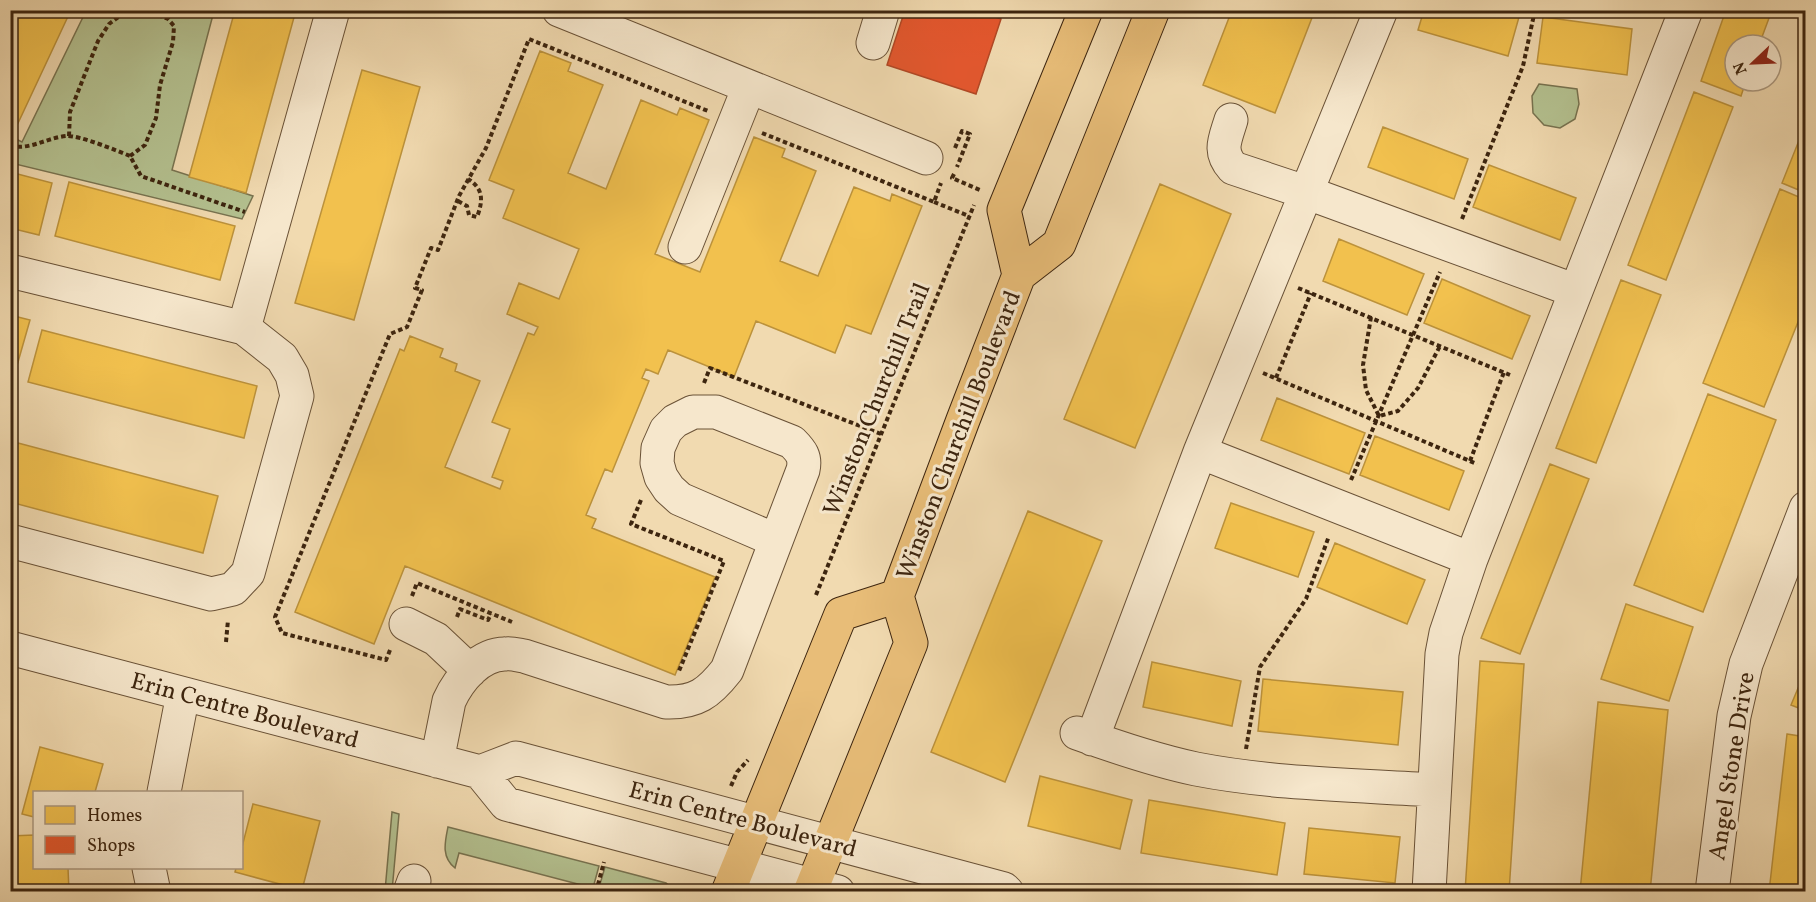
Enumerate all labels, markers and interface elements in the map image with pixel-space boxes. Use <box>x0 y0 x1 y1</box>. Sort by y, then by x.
north arrow <box>1723 33 1783 93</box>
text: N <box>1728 58 1753 78</box>
street label: Winston Churchill Trail <box>816 278 940 521</box>
street label: Winston Churchill Boulevard <box>889 286 1031 585</box>
street label: Erin Centre Boulevard <box>127 665 362 759</box>
street label: Angel Stone Drive <box>1701 670 1765 863</box>
street label: Erin Centre Boulevard <box>625 774 860 868</box>
legend <box>33 791 243 869</box>
text: Homes <box>87 804 142 829</box>
text: Shops <box>87 834 135 859</box>

